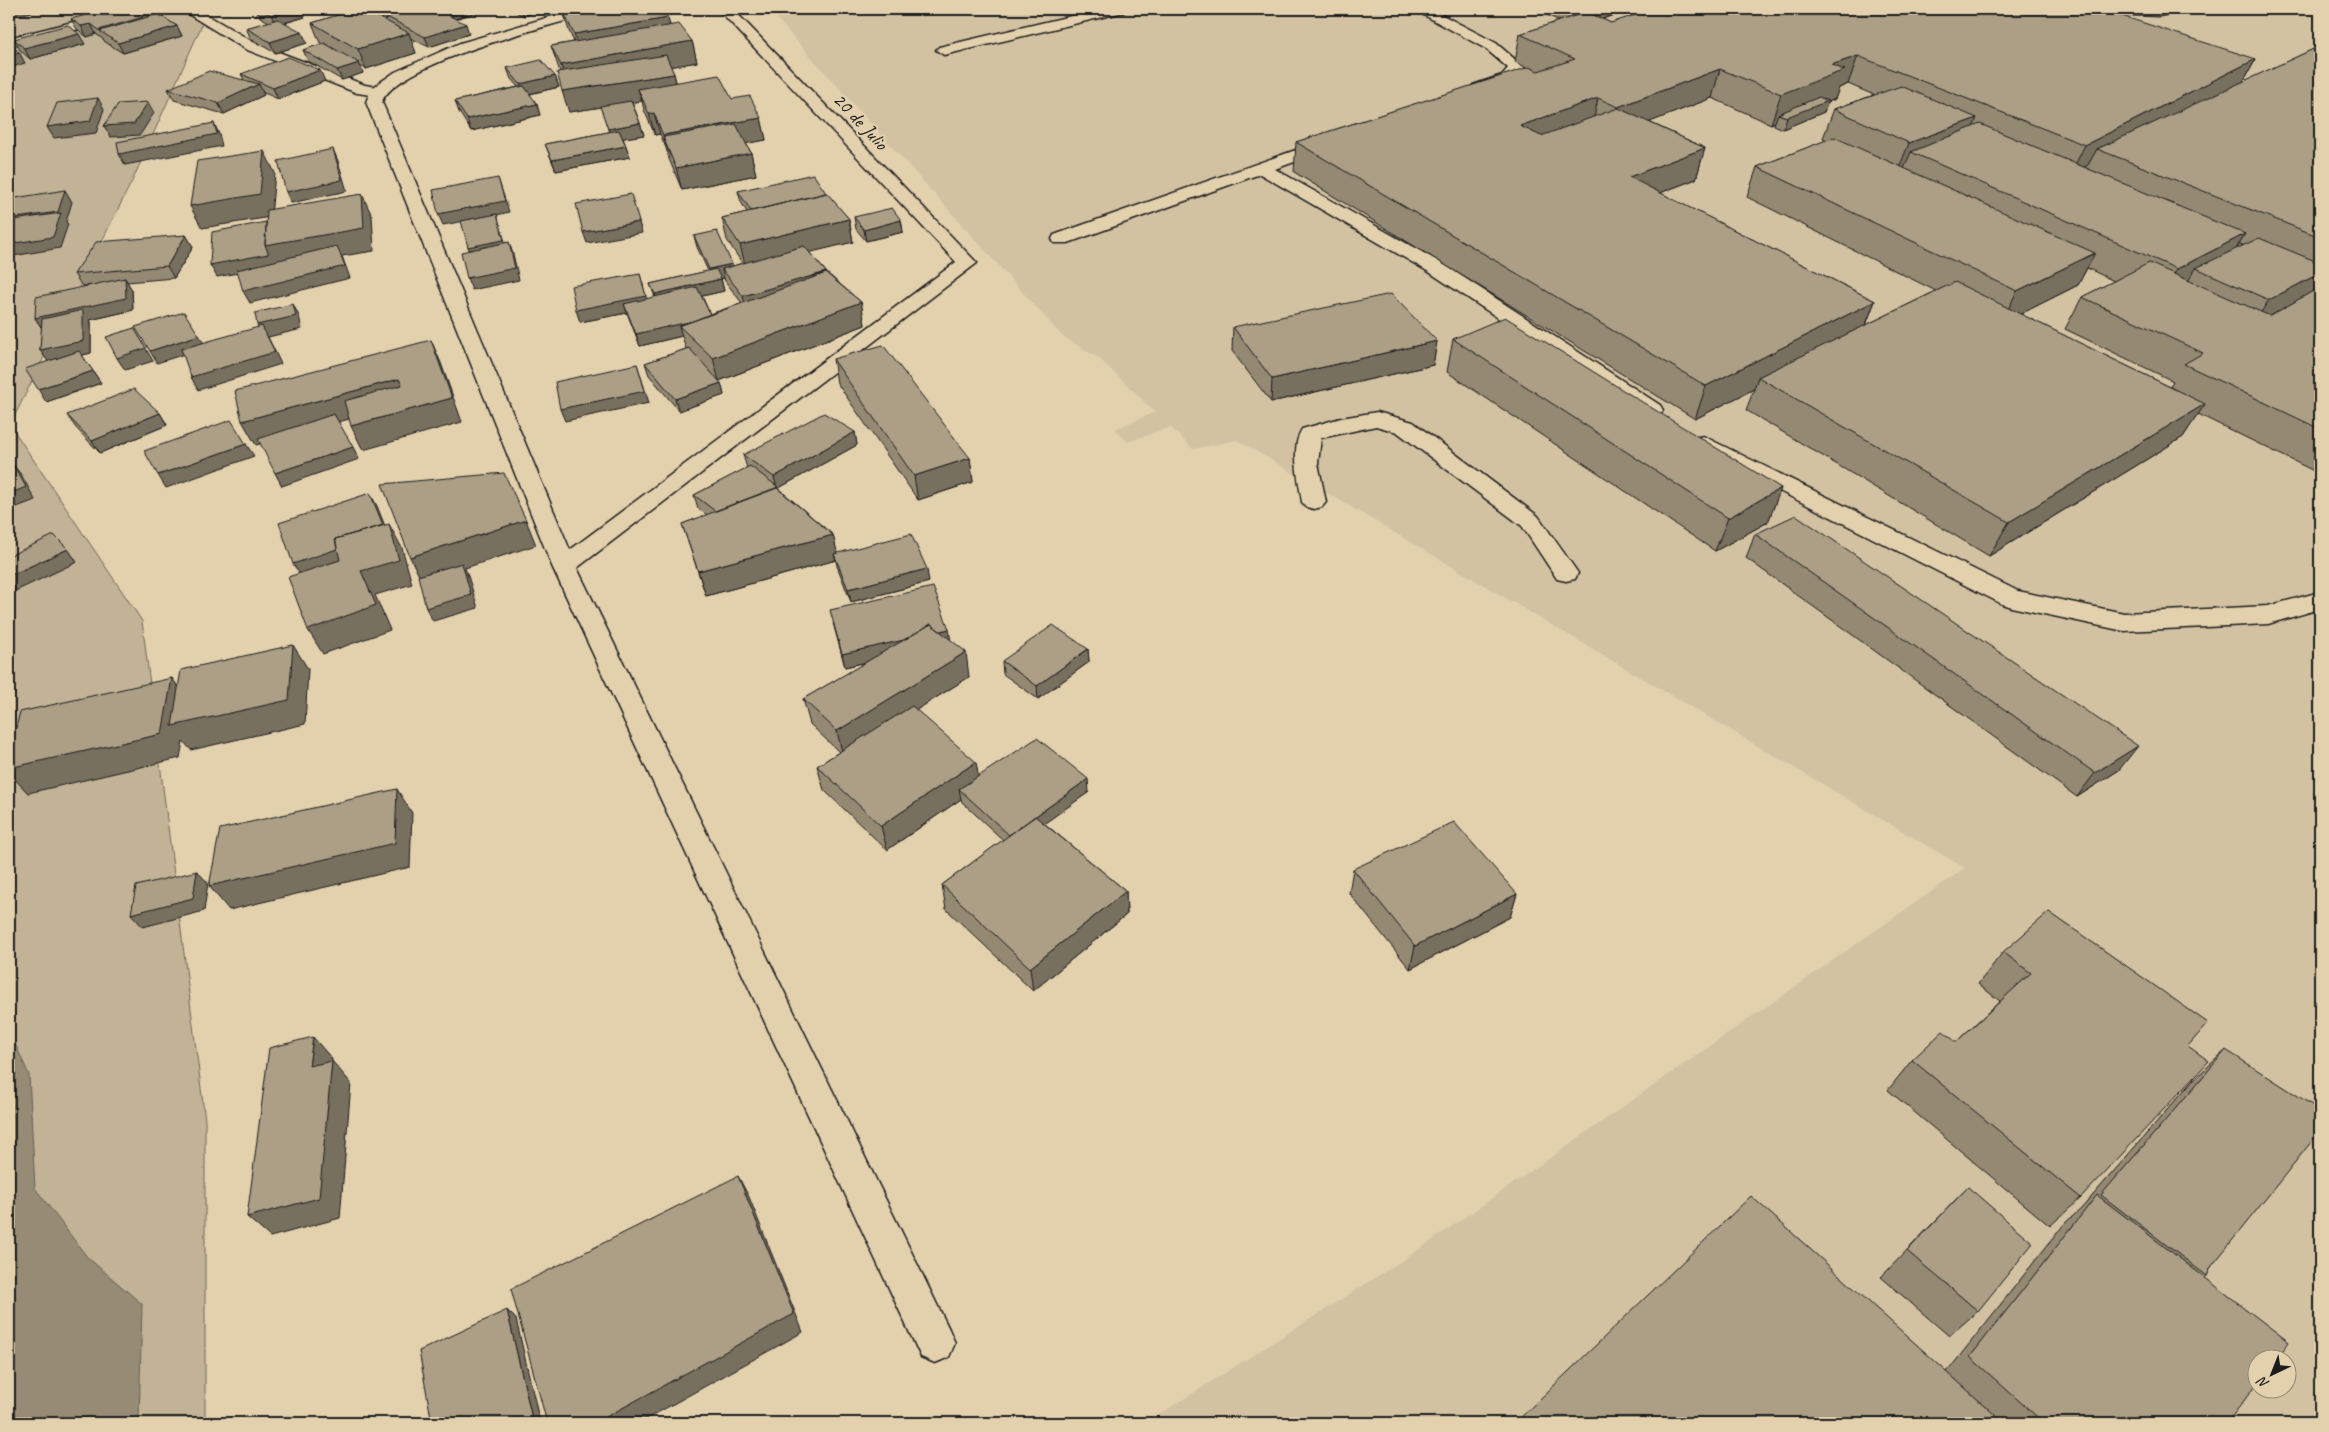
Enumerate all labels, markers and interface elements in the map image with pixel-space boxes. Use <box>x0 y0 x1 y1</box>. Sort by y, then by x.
street label: 20 de Julio <box>828 87 894 156</box>
north arrow <box>2246 1350 2296 1400</box>
text: N <box>2253 1372 2272 1392</box>

